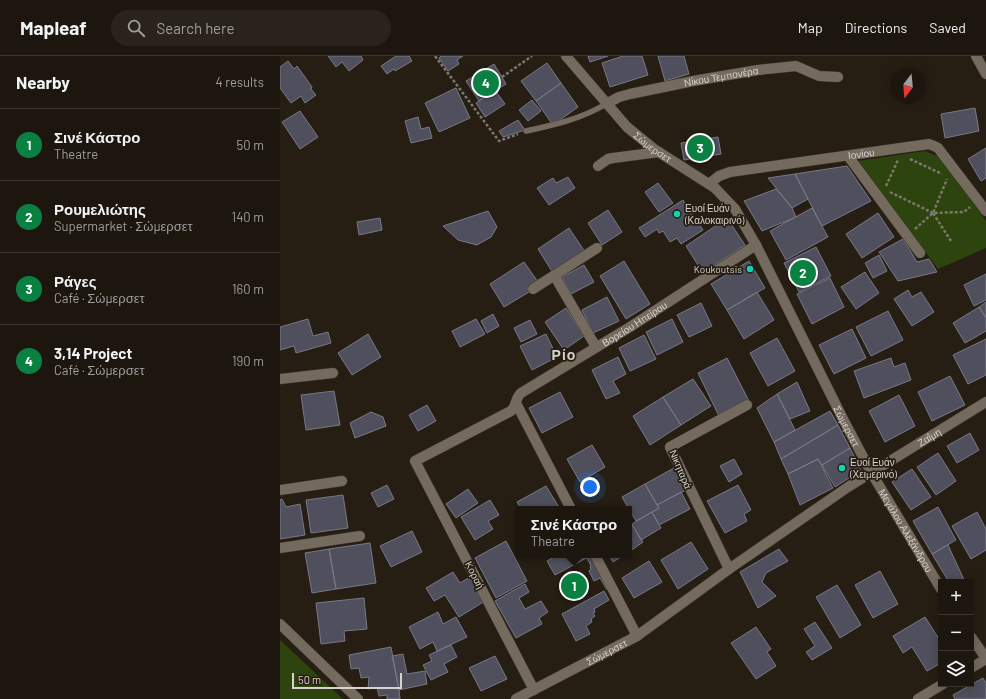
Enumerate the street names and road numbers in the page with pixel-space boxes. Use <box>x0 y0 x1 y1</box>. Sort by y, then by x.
street label: Νίκου Τεμπονέρα <box>683 64 759 89</box>
street label: Σώμερσετ <box>631 129 674 165</box>
street label: Ιονίου <box>847 146 875 161</box>
street label: Βορείου Ηπείρου <box>600 299 669 349</box>
street label: Σώμερσετ <box>831 404 862 448</box>
street label: Ζαΐμη <box>915 425 943 449</box>
street label: Νικηταρά <box>667 448 695 490</box>
street label: Μεγάλου Αλεξάνδρου <box>876 487 935 574</box>
street label: Κοραή <box>463 559 487 591</box>
street label: Σώμερσετ <box>584 636 629 667</box>

